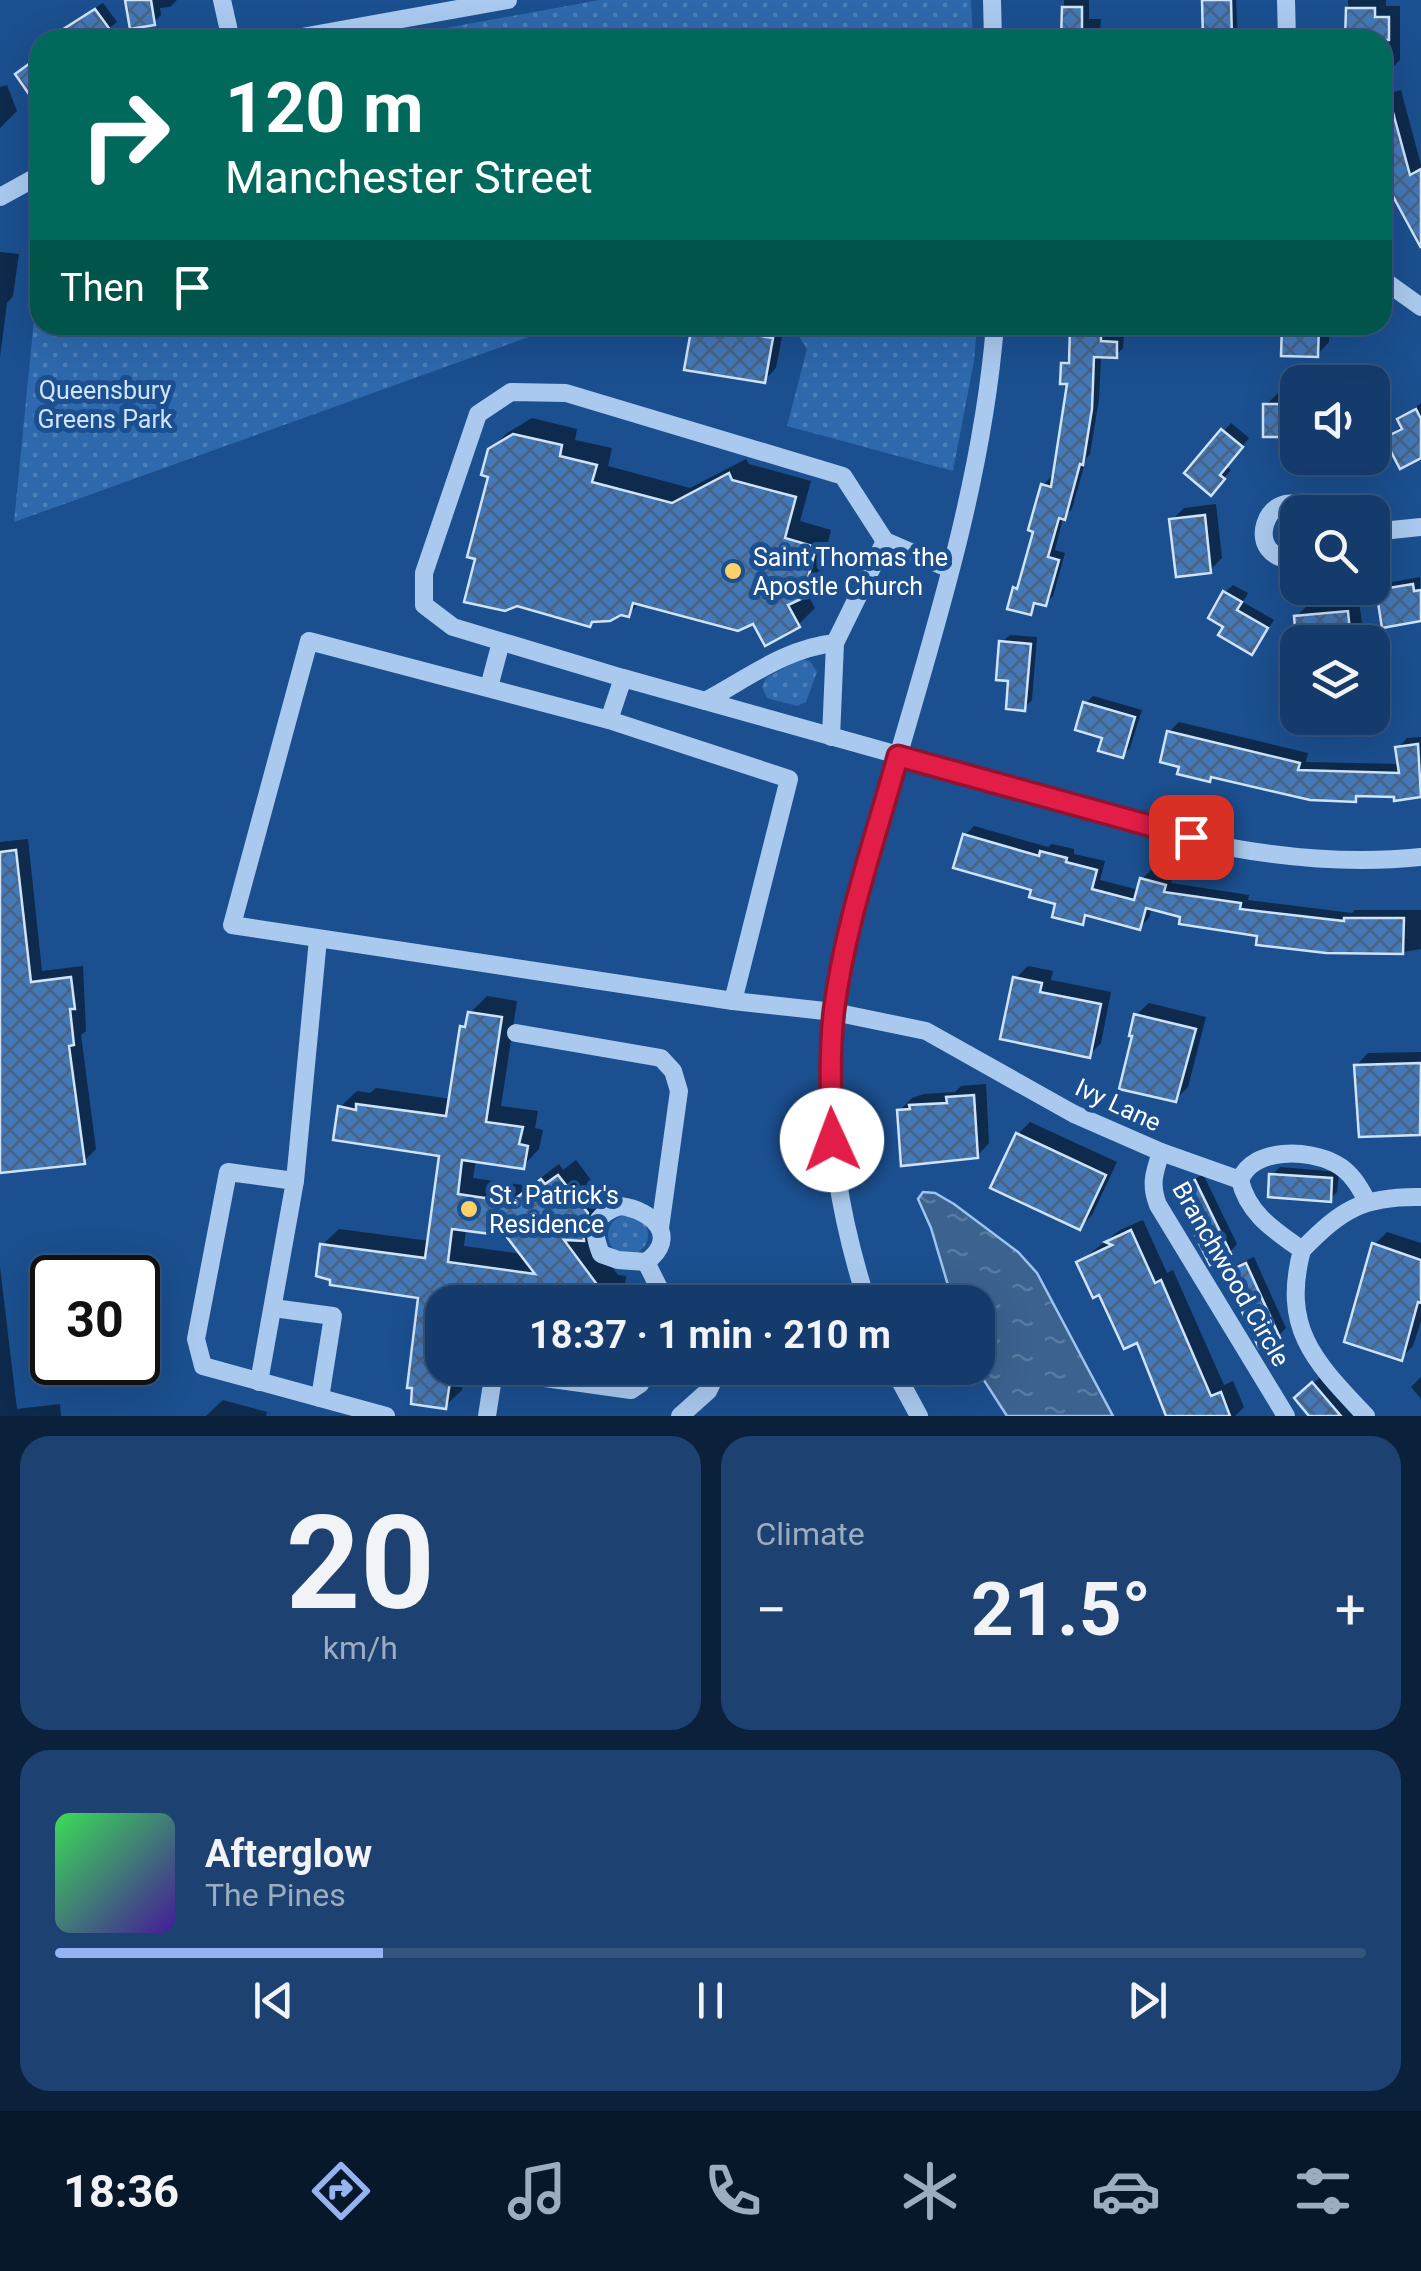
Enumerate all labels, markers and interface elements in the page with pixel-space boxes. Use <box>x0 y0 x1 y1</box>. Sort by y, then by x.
text: 120 m <box>225 67 424 149</box>
icon: right <box>60 70 190 200</box>
text: Manchester Street <box>225 151 593 204</box>
icon: arrive <box>165 260 220 315</box>
text: Then <box>60 266 145 310</box>
map controls <box>1280 365 1390 735</box>
button: sound <box>1280 365 1390 475</box>
park label: Queensbury Greens Park <box>37 376 173 434</box>
button: search <box>1280 495 1390 605</box>
place label: Saint Thomas the Apostle Church <box>753 543 948 601</box>
marker: Saint Thomas the Apostle Church <box>722 560 744 582</box>
button: layers <box>1280 625 1390 735</box>
pin <box>1149 795 1234 880</box>
icon: arrive <box>1164 810 1219 865</box>
street label: Ivy Lane <box>1071 1073 1165 1137</box>
position arrow <box>780 1088 884 1192</box>
street label: Branchwood Circle <box>1166 1176 1296 1372</box>
place label: St. Patrick's Residence <box>489 1181 619 1239</box>
marker: St. Patrick's Residence <box>458 1198 480 1220</box>
speed limit sign: 30 <box>30 1255 160 1385</box>
text: 18:37 · 1 min · 210 m <box>529 1313 891 1357</box>
text: 20 <box>286 1487 435 1640</box>
text: Climate <box>756 1515 865 1553</box>
text: 21.5° <box>971 1565 1151 1653</box>
text: − <box>756 1578 787 1642</box>
text: + <box>1335 1578 1366 1642</box>
text: km/h <box>323 1629 398 1667</box>
text: Afterglow <box>205 1832 372 1876</box>
text: The Pines <box>205 1876 346 1914</box>
icon: previous <box>246 1973 301 2028</box>
icon: pause <box>683 1973 738 2028</box>
icon: next <box>1120 1973 1175 2028</box>
icon: directions <box>306 2156 376 2226</box>
icon: music <box>502 2156 572 2226</box>
icon: phone <box>698 2156 768 2226</box>
icon: climate <box>895 2156 965 2226</box>
icon: car <box>1091 2156 1161 2226</box>
icon: filters <box>1288 2156 1358 2226</box>
text: 18:36 <box>63 2165 179 2218</box>

